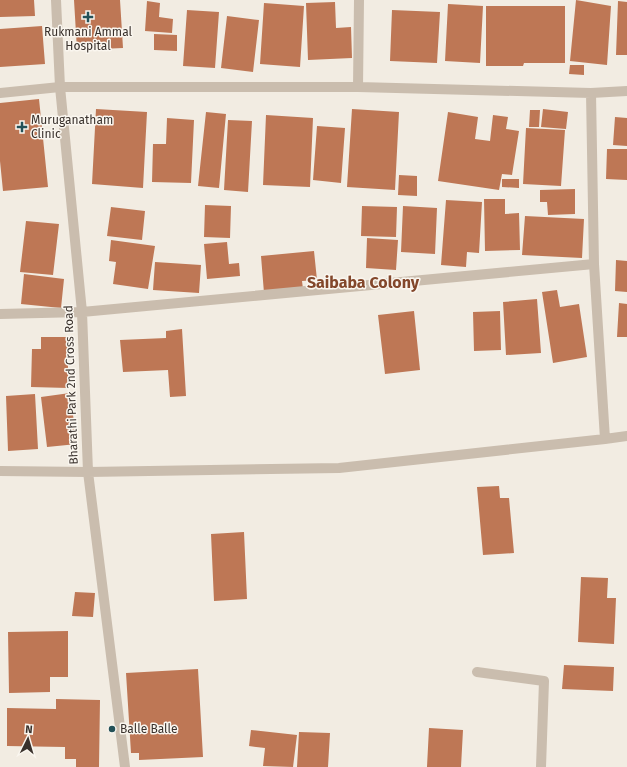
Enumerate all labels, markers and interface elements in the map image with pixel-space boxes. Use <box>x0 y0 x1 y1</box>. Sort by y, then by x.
marker: Rukmani Ammal Hospital <box>82 11 94 23</box>
place label: Rukmani Ammal Hospital <box>44 25 133 53</box>
place label: Muruganatham Clinic <box>31 113 113 141</box>
marker: Muruganatham Clinic <box>16 121 28 133</box>
district label: Saibaba Colony <box>307 273 420 292</box>
street label: Bharathi Park 2nd Cross Road <box>61 305 81 465</box>
north arrow <box>8 719 48 759</box>
place label: Balle Balle <box>120 722 178 736</box>
text: N <box>25 723 33 736</box>
marker: Balle Balle <box>107 724 117 734</box>

